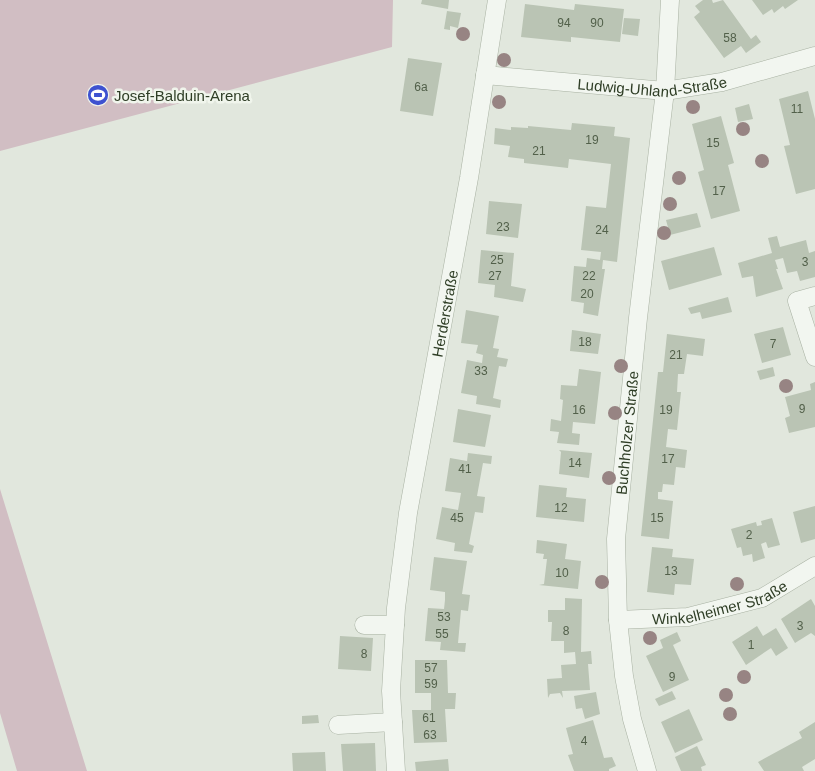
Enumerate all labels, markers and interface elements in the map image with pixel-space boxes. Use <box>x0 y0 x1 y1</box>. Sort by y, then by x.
house number: 94 <box>557 16 571 30</box>
house number: 90 <box>590 16 604 30</box>
house number: 58 <box>723 31 737 45</box>
street label: Ludwig-Uhland-Straße <box>577 73 729 100</box>
house number: 6a <box>414 80 428 94</box>
sports icon: Josef-Balduin-Arena <box>86 83 110 107</box>
place label: Josef-Balduin-Arena <box>114 87 251 104</box>
house number: 11 <box>791 102 804 116</box>
house number: 19 <box>585 133 599 147</box>
house number: 15 <box>706 136 720 150</box>
house number: 21 <box>532 144 546 158</box>
house number: 17 <box>712 184 726 198</box>
house number: 23 <box>496 220 510 234</box>
house number: 24 <box>595 223 609 237</box>
house number: 25 <box>490 253 504 267</box>
house number: 3 <box>802 255 809 269</box>
street label: Herderstraße <box>428 268 461 358</box>
house number: 27 <box>488 269 502 283</box>
house number: 22 <box>582 269 596 283</box>
house number: 20 <box>580 287 594 301</box>
house number: 18 <box>578 335 592 349</box>
house number: 7 <box>770 337 777 351</box>
house number: 21 <box>669 348 683 362</box>
house number: 33 <box>474 364 488 378</box>
street label: Buchholzer Straße <box>612 370 641 495</box>
house number: 9 <box>799 402 806 416</box>
house number: 16 <box>572 403 586 417</box>
house number: 19 <box>659 403 673 417</box>
house number: 17 <box>661 452 675 466</box>
house number: 14 <box>568 456 582 470</box>
house number: 41 <box>458 462 472 476</box>
house number: 12 <box>554 501 568 515</box>
house number: 45 <box>450 511 464 525</box>
house number: 15 <box>650 511 664 525</box>
house number: 2 <box>746 528 753 542</box>
house number: 13 <box>664 564 678 578</box>
house number: 10 <box>555 566 569 580</box>
street label: Winkelheimer Straße <box>652 576 790 627</box>
house number: 53 <box>437 610 451 624</box>
house number: 3 <box>797 619 804 633</box>
house number: 8 <box>563 624 570 638</box>
house number: 55 <box>435 627 449 641</box>
house number: 1 <box>748 638 755 652</box>
house number: 8 <box>361 647 368 661</box>
house number: 57 <box>424 661 438 675</box>
house number: 9 <box>669 670 676 684</box>
house number: 59 <box>424 677 438 691</box>
house number: 61 <box>422 711 436 725</box>
house number: 63 <box>423 728 437 742</box>
house number: 4 <box>581 734 588 748</box>

